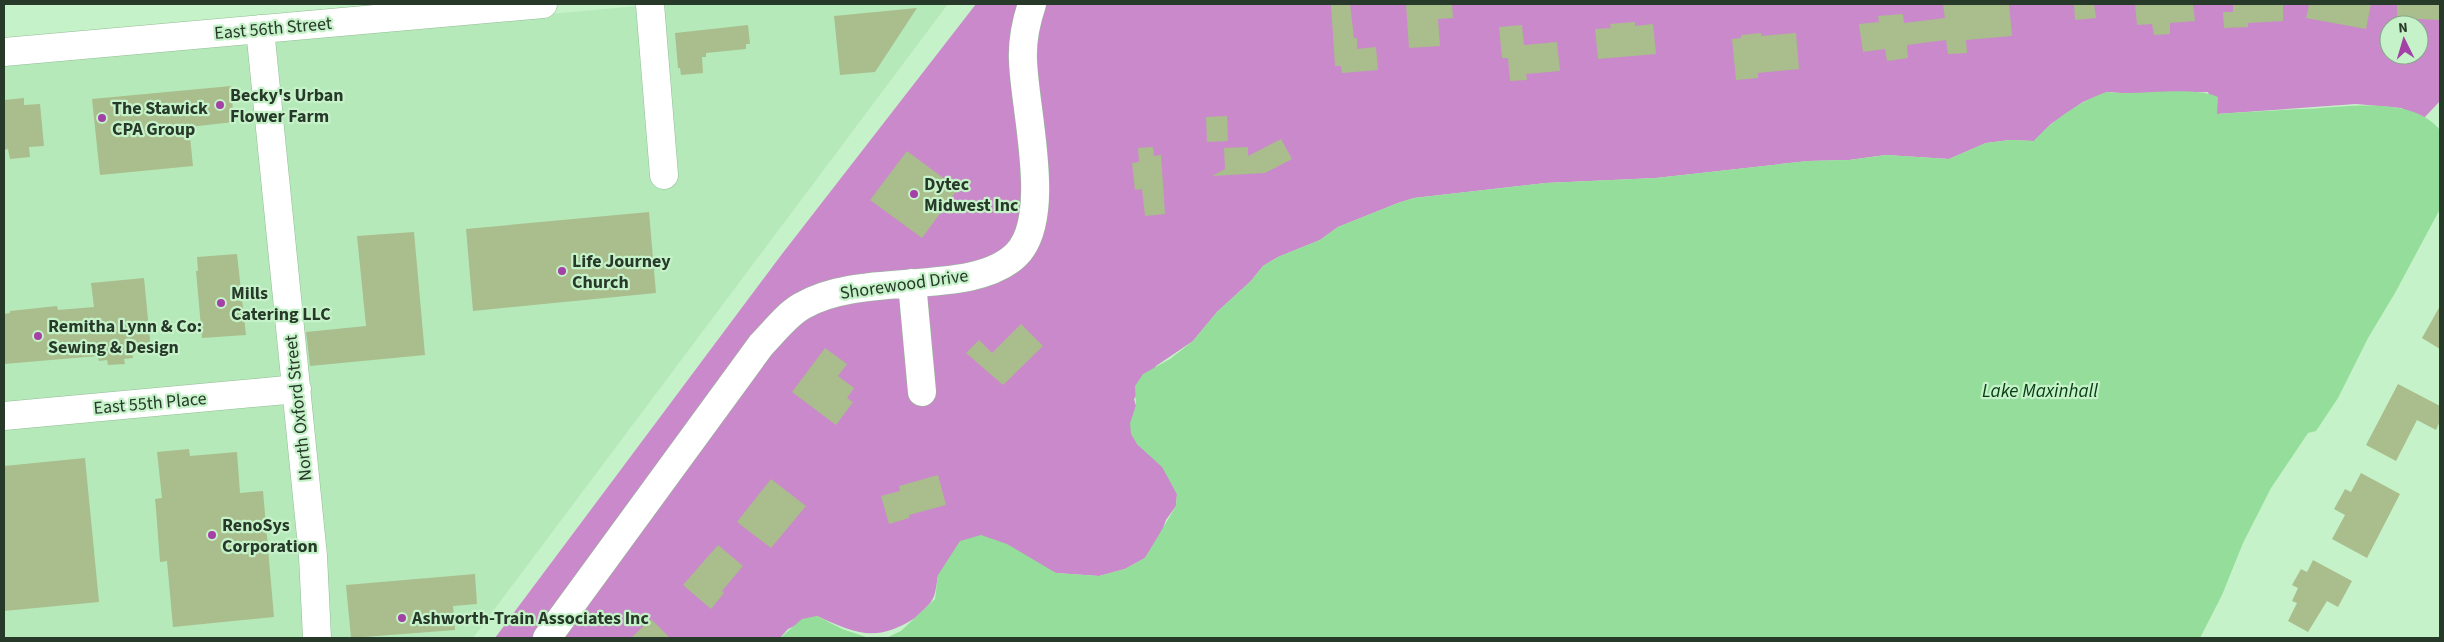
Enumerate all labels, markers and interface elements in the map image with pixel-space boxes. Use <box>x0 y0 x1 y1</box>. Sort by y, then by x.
street label: East 56th Street <box>213 11 333 46</box>
north arrow <box>2379 15 2429 65</box>
text: N <box>2397 18 2408 38</box>
place label: Becky's Urban Flower Farm <box>230 83 344 129</box>
place label: The Stawick CPA Group <box>112 96 208 142</box>
marker: Becky's Urban Flower Farm <box>214 99 226 111</box>
marker: The Stawick CPA Group <box>96 112 108 124</box>
place label: Dytec Midwest Inc <box>924 172 1019 218</box>
marker: Dytec Midwest Inc <box>908 188 920 200</box>
place label: Life Journey Church <box>572 249 671 295</box>
street label: Shorewood Drive <box>838 263 970 306</box>
marker: Life Journey Church <box>556 265 568 277</box>
place label: Mills Catering LLC <box>231 281 331 327</box>
marker: Mills Catering LLC <box>215 297 227 309</box>
place label: Remitha Lynn & Co: Sewing & Design <box>48 314 202 360</box>
marker: Remitha Lynn & Co: Sewing & Design <box>32 330 44 342</box>
street label: North Oxford Street <box>278 334 319 482</box>
water label: Lake Maxinhall <box>1982 378 2098 405</box>
street label: East 55th Place <box>92 386 208 421</box>
place label: RenoSys Corporation <box>222 513 318 559</box>
marker: RenoSys Corporation <box>206 529 218 541</box>
place label: Ashworth-Train Associates Inc <box>411 606 649 631</box>
marker: Ashworth-Train Associates Inc <box>396 612 408 624</box>

